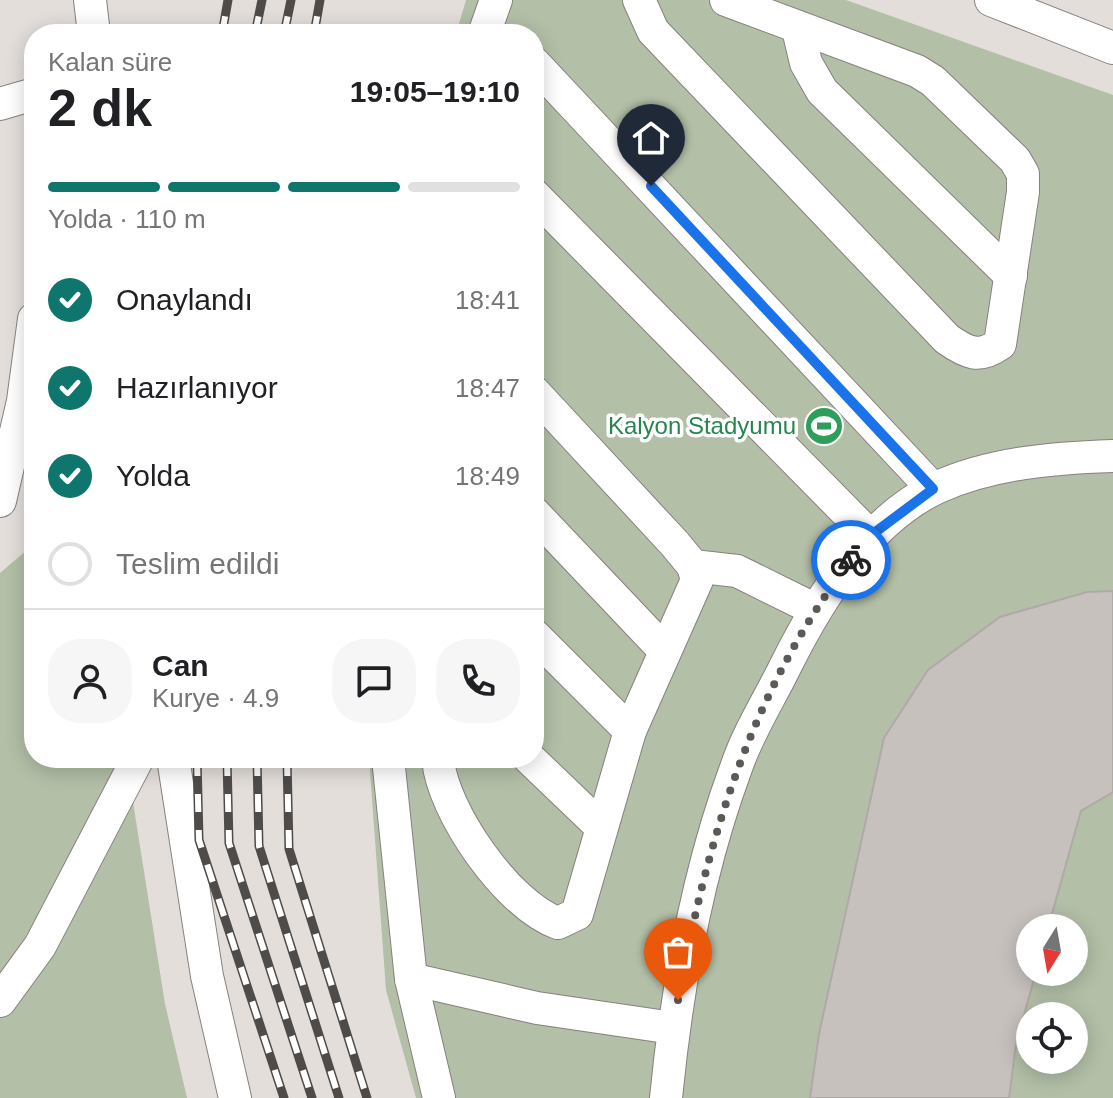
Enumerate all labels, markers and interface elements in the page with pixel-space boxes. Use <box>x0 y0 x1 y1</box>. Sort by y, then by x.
text: Kalan süre <box>48 47 172 77</box>
text: 19:05–19:10 <box>350 75 520 108</box>
text: 2 dk <box>48 79 152 137</box>
pin <box>617 104 685 186</box>
icon: home <box>629 116 673 160</box>
text: Yolda · 110 m <box>48 204 206 234</box>
icon: check <box>48 278 92 322</box>
text: Onaylandı <box>116 283 253 316</box>
text: 18:41 <box>455 285 520 315</box>
icon: check <box>48 366 92 410</box>
text: Hazırlanıyor <box>116 371 278 404</box>
text: 18:47 <box>455 373 520 403</box>
sports icon: Kalyon Stadyumu <box>803 405 845 447</box>
place label: Kalyon Stadyumu <box>608 412 796 439</box>
icon: check <box>48 454 92 498</box>
text: Yolda <box>116 459 190 492</box>
text: 18:49 <box>455 461 520 491</box>
courier <box>811 520 891 600</box>
icon: bike <box>829 538 873 582</box>
text: Teslim edildi <box>116 547 279 580</box>
button: person <box>48 639 132 723</box>
button: chat <box>332 639 416 723</box>
button: phone <box>436 639 520 723</box>
text: Can <box>152 649 209 682</box>
text: Kurye · 4.9 <box>152 683 279 713</box>
north arrow <box>1016 914 1088 986</box>
map controls <box>1016 914 1088 1074</box>
pin <box>644 918 712 1000</box>
icon: bag <box>656 930 700 974</box>
button: locate <box>1016 1002 1088 1074</box>

